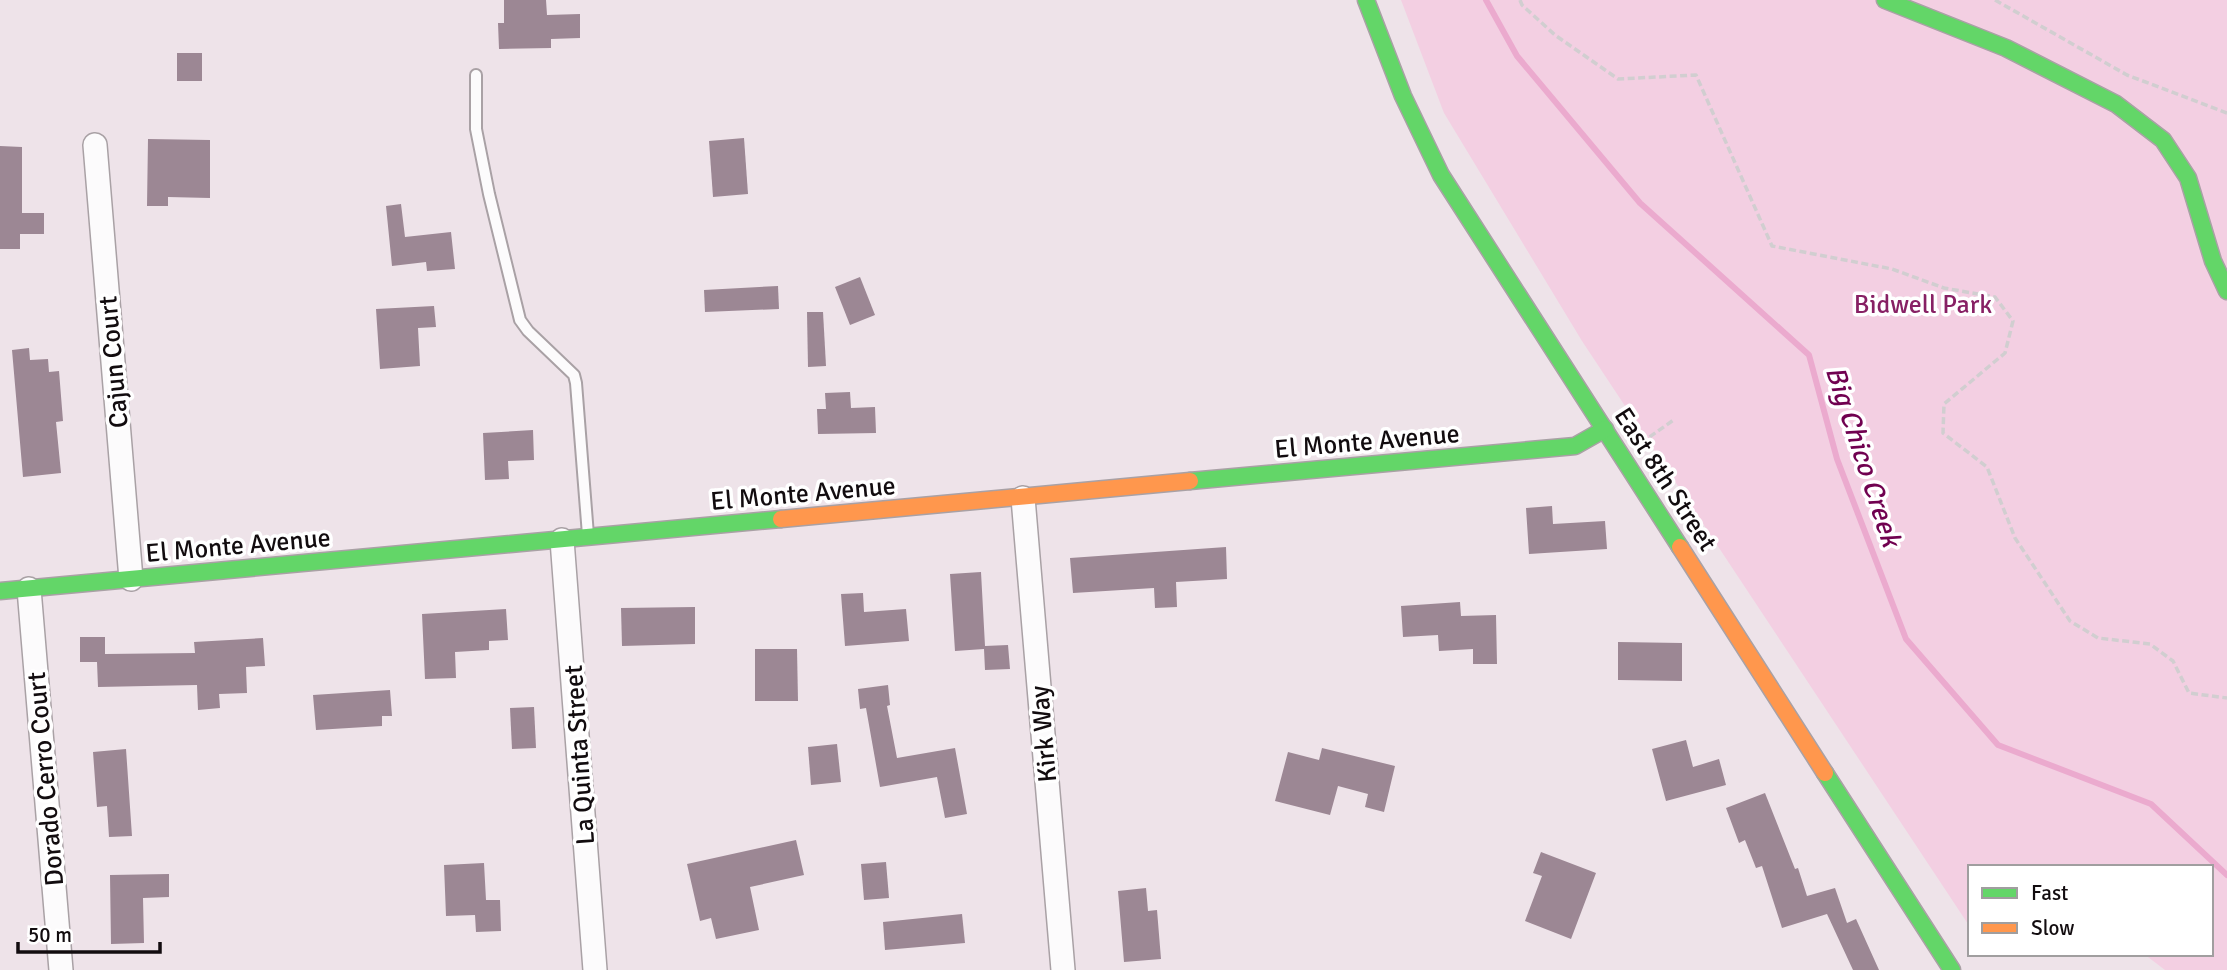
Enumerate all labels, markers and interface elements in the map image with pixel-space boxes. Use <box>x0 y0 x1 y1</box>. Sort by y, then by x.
park label: Bidwell Park <box>1854 289 1992 321</box>
street label: Cajun Court <box>92 294 136 429</box>
water label: Big Chico Creek <box>1818 362 1909 554</box>
street label: East 8th Street <box>1607 402 1723 557</box>
street label: El Monte Avenue <box>1273 418 1461 466</box>
street label: El Monte Avenue <box>709 470 897 518</box>
street label: El Monte Avenue <box>144 522 332 570</box>
street label: La Quinta Street <box>558 664 602 846</box>
street label: Dorado Cerro Court <box>21 671 71 887</box>
street label: Kirk Way <box>1024 684 1064 784</box>
legend <box>1968 865 2213 956</box>
text: Fast <box>2031 880 2068 906</box>
scale bar <box>18 911 159 955</box>
text: Slow <box>2031 915 2075 941</box>
text: 50 m <box>28 922 72 948</box>

